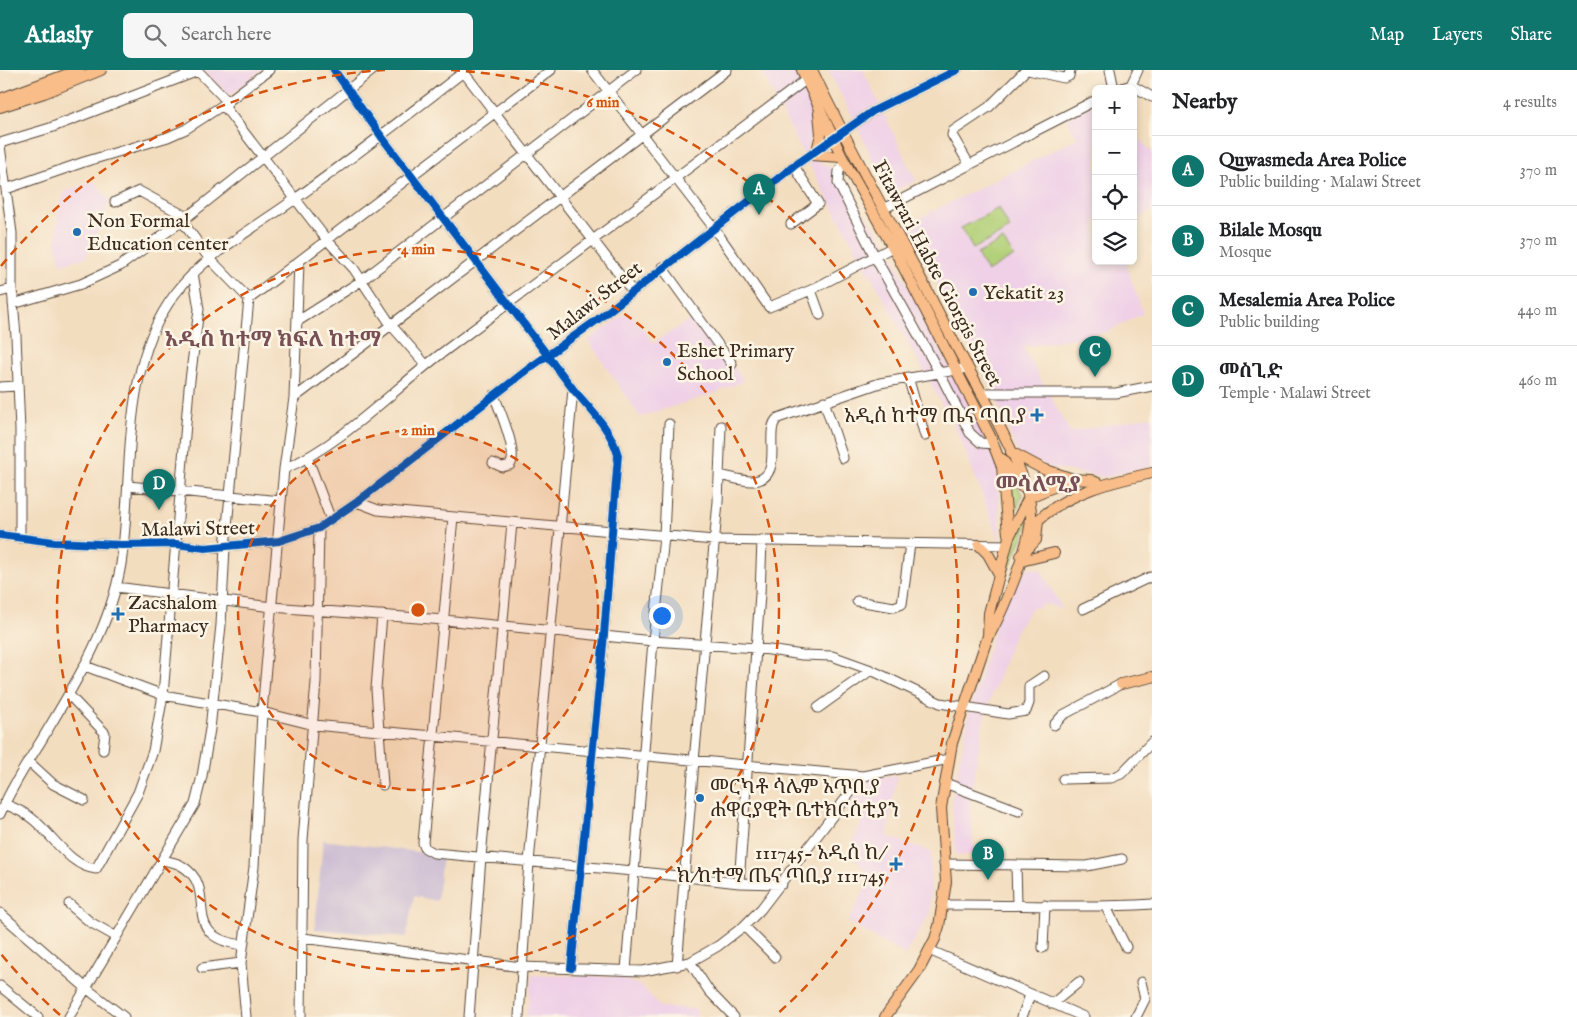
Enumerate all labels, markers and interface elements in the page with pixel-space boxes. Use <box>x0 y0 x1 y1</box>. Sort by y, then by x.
search box <box>123 13 473 58</box>
text: Atlasly <box>25 20 93 51</box>
icon: search <box>141 21 169 49</box>
text: Search here <box>181 23 271 47</box>
text: Map <box>1370 24 1404 47</box>
text: Layers <box>1432 24 1483 47</box>
text: Share <box>1511 24 1552 47</box>
map controls <box>1092 85 1137 265</box>
button: + <box>1092 85 1137 130</box>
text: Nearby <box>1172 89 1237 116</box>
text: 6 min <box>586 93 620 112</box>
text: 4 results <box>1503 93 1557 113</box>
button: − <box>1092 130 1137 175</box>
text: Quwasmeda Area Police <box>1219 149 1406 173</box>
street label: Fitawrari Habte Giorgis Street <box>866 156 1007 391</box>
text: A <box>1183 161 1193 181</box>
text: 370 m <box>1520 161 1557 181</box>
text: Public building · Malawi Street <box>1219 173 1421 193</box>
pin: A <box>743 174 775 215</box>
button: locate <box>1092 175 1137 220</box>
place label: Non Formal Education center <box>87 209 229 257</box>
text: Bilale Mosqu <box>1219 219 1322 243</box>
button: layers <box>1092 220 1137 265</box>
marker: Non Formal Education center <box>71 226 83 238</box>
text: B <box>1183 231 1193 251</box>
text: 370 m <box>1520 231 1557 251</box>
text: 4 min <box>401 240 435 259</box>
text: Mosque <box>1219 243 1272 263</box>
street label: Malawi Street <box>542 256 648 346</box>
place label: Yekatit 23 <box>983 281 1064 306</box>
marker: Yekatit 23 <box>967 286 979 298</box>
text: Mesalemia Area Police <box>1219 289 1395 313</box>
text: C <box>1182 301 1194 321</box>
text: 440 m <box>1518 301 1557 321</box>
text: Public building <box>1219 313 1319 333</box>
district label: አዲስ ከተማ ክፍለ ከተማ <box>165 327 381 354</box>
pin: C <box>1079 336 1111 377</box>
place label: Eshet Primary School <box>677 339 795 387</box>
marker: Eshet Primary School <box>661 356 673 368</box>
text: መስጊድ <box>1219 360 1283 384</box>
text: D <box>1182 371 1194 391</box>
text: 460 m <box>1519 371 1557 391</box>
text: Temple · Malawi Street <box>1219 384 1371 404</box>
place label: አዲስ ከተማ ጤና ጣቢያ <box>844 404 1026 429</box>
marker: አዲስ ከተማ ጤና ጣቢያ <box>1030 408 1044 422</box>
text: 2 min <box>401 421 435 440</box>
pin: D <box>143 469 175 510</box>
district label: መሳለሚያ <box>995 472 1081 499</box>
street label: Malawi Street <box>141 516 255 543</box>
place label: Zacshalom Pharmacy <box>128 591 217 639</box>
centre of rings <box>409 601 427 619</box>
your location <box>649 603 675 629</box>
marker: Zacshalom Pharmacy <box>112 608 124 620</box>
place label: መርካቶ ሳሌም አጥቢያ ሐዋርያዊት ቤተክርስቲያን <box>710 775 899 823</box>
marker: መርካቶ ሳሌም አጥቢያ ሐዋርያዊት ቤተክርስቲያን <box>694 792 706 804</box>
pin: B <box>972 839 1004 880</box>
place label: 111745- አዲስ ከ/ ክ/ከተማ ጤና ጣቢያ 111745 <box>676 841 888 889</box>
marker: 111745- አዲስ ከ/ ክ/ከተማ ጤና ጣቢያ 111745 <box>889 857 903 871</box>

